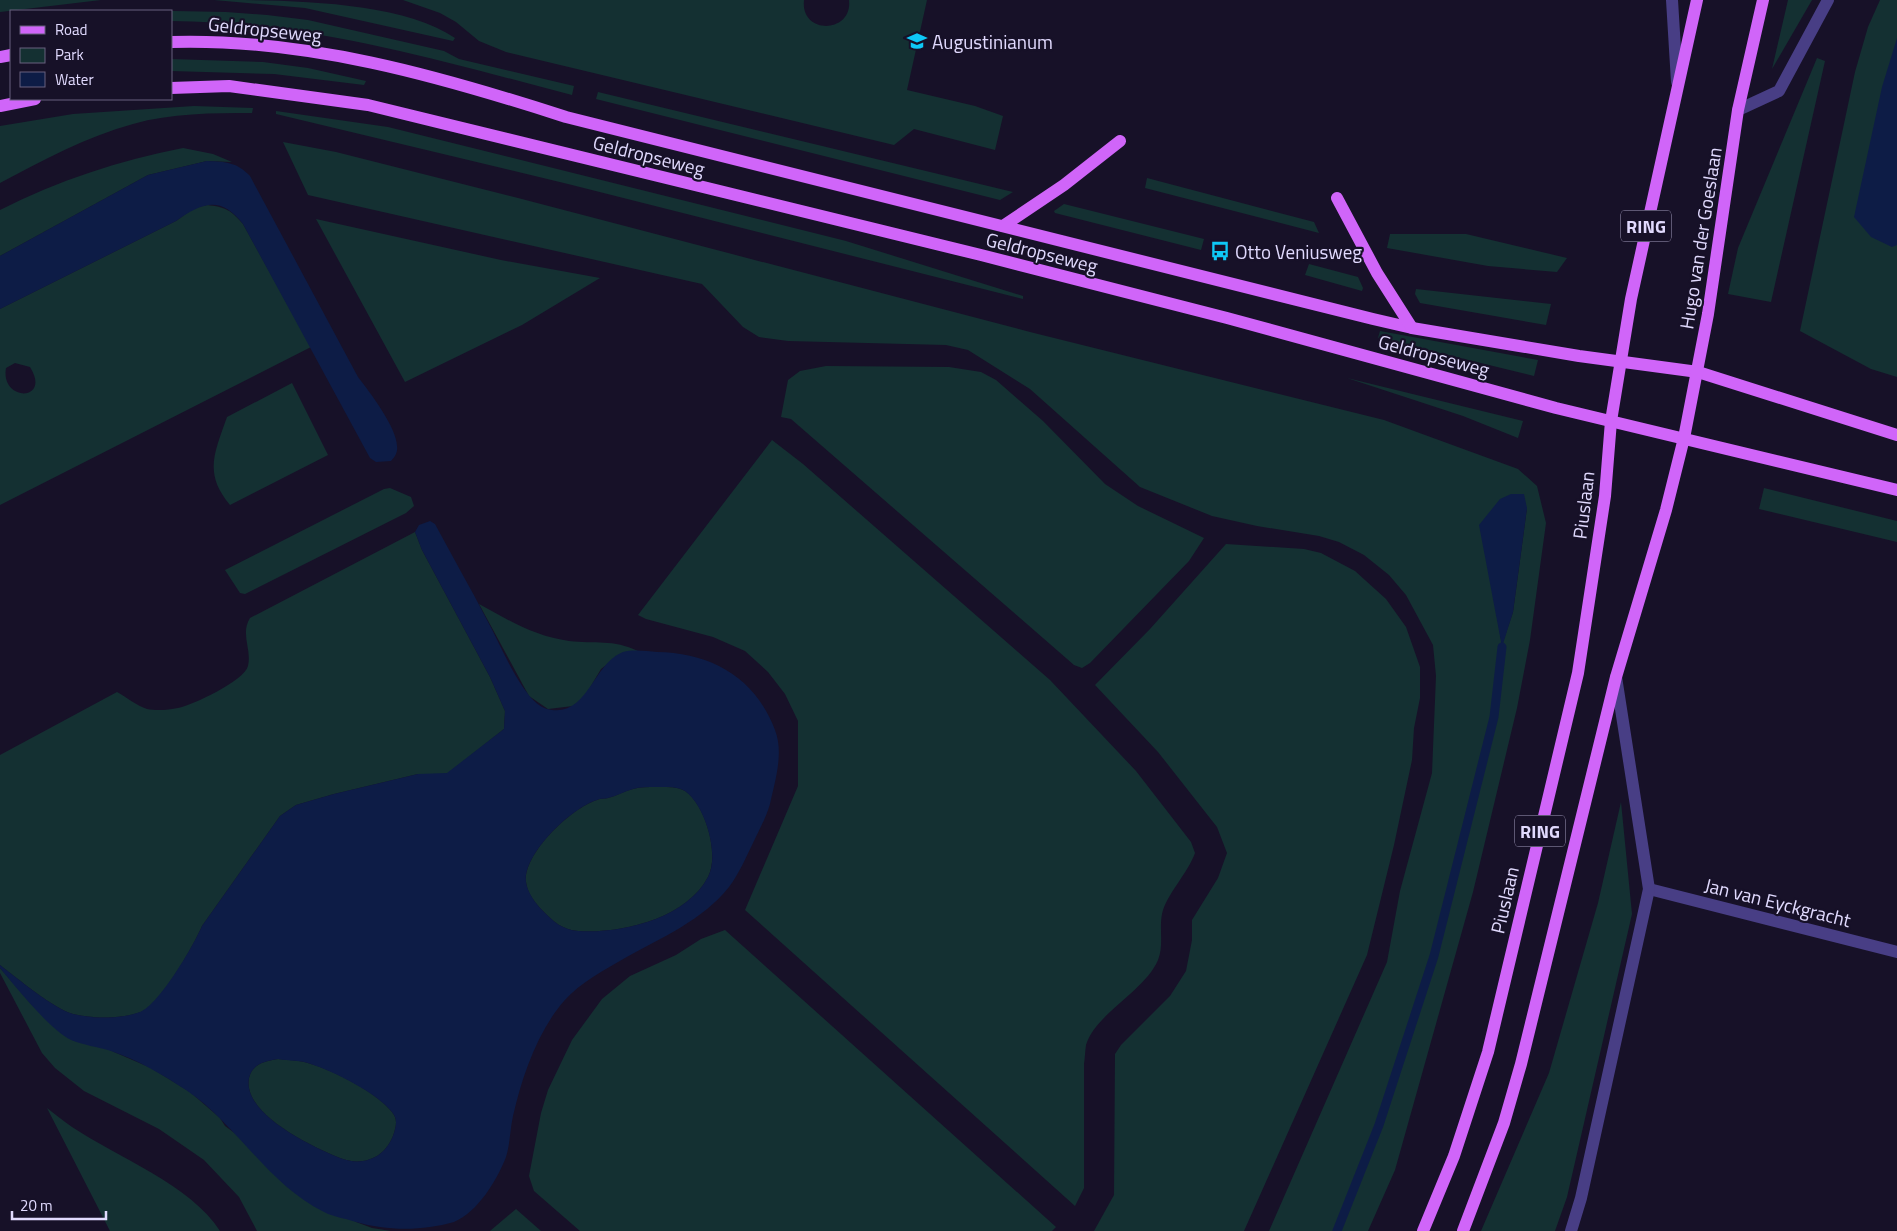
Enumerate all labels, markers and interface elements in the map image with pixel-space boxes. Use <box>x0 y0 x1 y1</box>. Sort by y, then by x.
street label: Geldropseweg <box>207 9 324 49</box>
legend <box>10 10 172 100</box>
text: Road <box>55 18 87 41</box>
place label: Augustinianum <box>932 27 1053 56</box>
school or university icon: Augustinianum <box>906 30 928 52</box>
text: Park <box>55 43 84 66</box>
text: Water <box>55 68 94 91</box>
street label: Geldropseweg <box>590 127 708 183</box>
street label: Hugo van der Goeslaan <box>1671 145 1729 331</box>
road number: RING <box>1621 210 1671 242</box>
street label: Geldropseweg <box>983 224 1101 280</box>
place label: Otto Veniusweg <box>1235 237 1362 266</box>
bus stop icon: Otto Veniusweg <box>1209 240 1231 262</box>
street label: Geldropseweg <box>1375 326 1493 384</box>
street label: Piuslaan <box>1564 469 1602 541</box>
road number: RING <box>1515 816 1565 846</box>
street label: Piuslaan <box>1482 864 1526 936</box>
street label: Jan van Eyckgracht <box>1702 870 1854 934</box>
scale bar <box>12 1188 106 1220</box>
text: 20 m <box>20 1194 53 1217</box>

